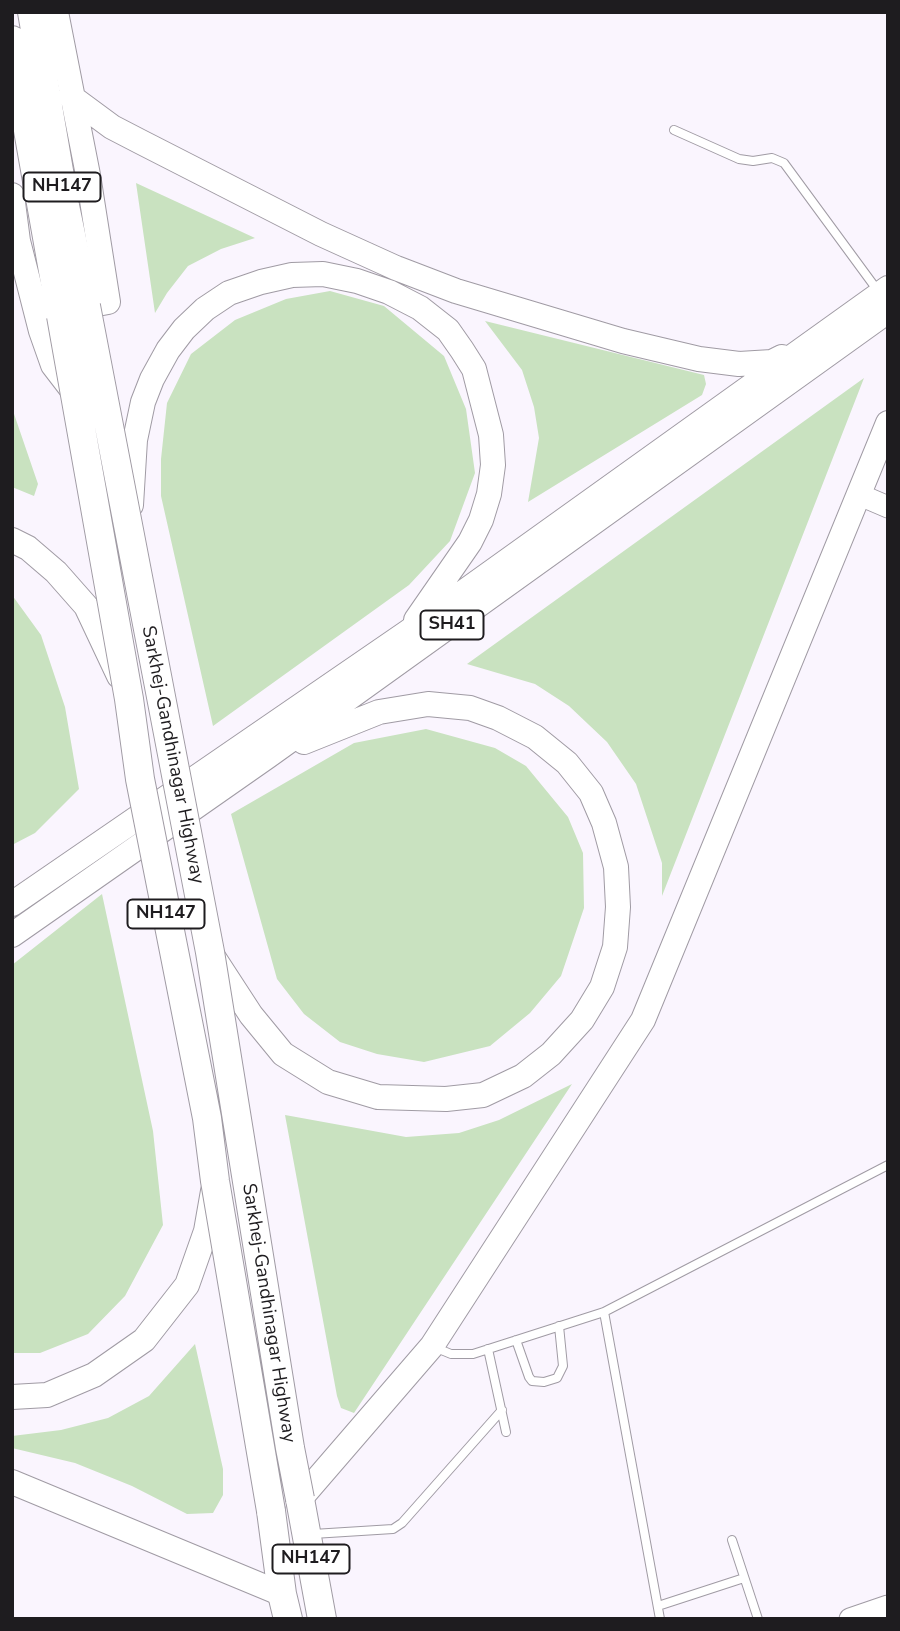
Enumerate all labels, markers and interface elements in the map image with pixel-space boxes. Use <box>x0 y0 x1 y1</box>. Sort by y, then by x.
road number: NH147 <box>24 172 100 202</box>
road number: SH41 <box>420 610 484 640</box>
street label: Sarkhej-Gandhinagar Highway <box>136 624 208 886</box>
road number: NH147 <box>128 900 204 929</box>
street label: Sarkhej-Gandhinagar Highway <box>236 1182 300 1444</box>
road number: NH147 <box>272 1544 350 1574</box>

